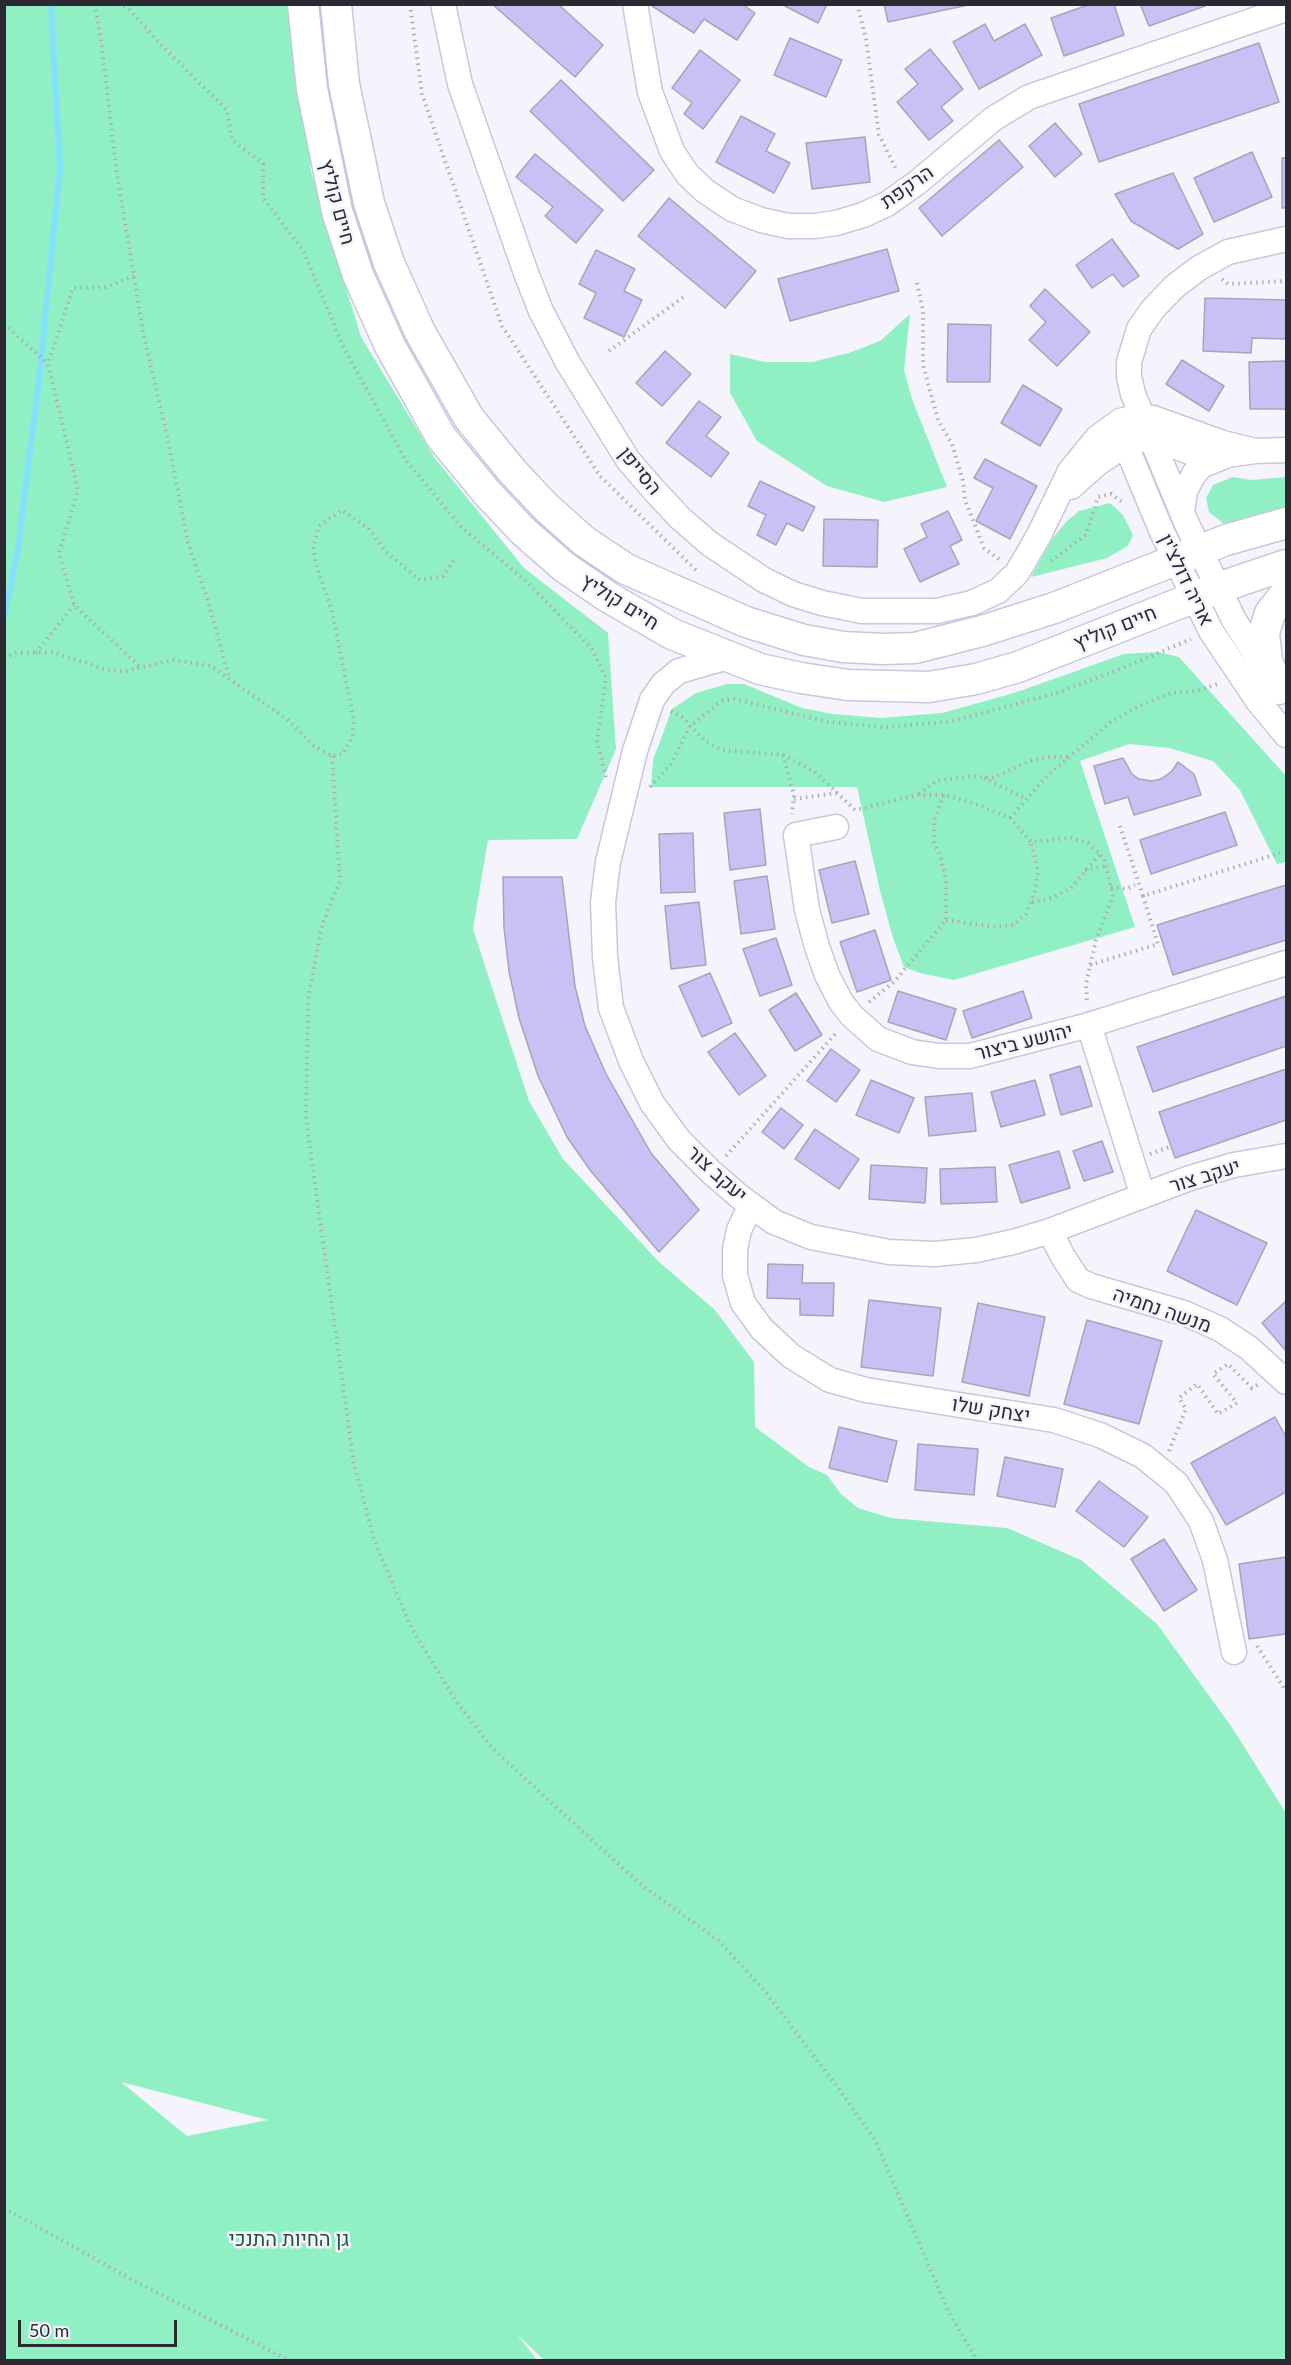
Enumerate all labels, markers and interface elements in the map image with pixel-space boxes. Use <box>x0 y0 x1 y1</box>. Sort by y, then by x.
street label: חיים קוליץ <box>314 157 360 247</box>
street label: הרקפת <box>876 160 938 214</box>
street label: הסייפן <box>613 442 667 500</box>
street label: אריה דולצ'ין <box>1154 530 1218 630</box>
street label: חיים קוליץ <box>577 569 663 635</box>
street label: חיים קוליץ <box>1070 601 1160 655</box>
street label: יהושע ביצור <box>973 1018 1075 1066</box>
street label: יעקב צור <box>682 1141 752 1207</box>
street label: יעקב צור <box>1167 1154 1243 1198</box>
street label: מנשה נחמיה <box>1110 1282 1214 1338</box>
street label: יצחק שלו <box>950 1392 1032 1428</box>
park label: גן החיות התנכי <box>229 2228 349 2252</box>
scale bar <box>21 2308 180 2346</box>
text: 50 m <box>29 2319 69 2341</box>

